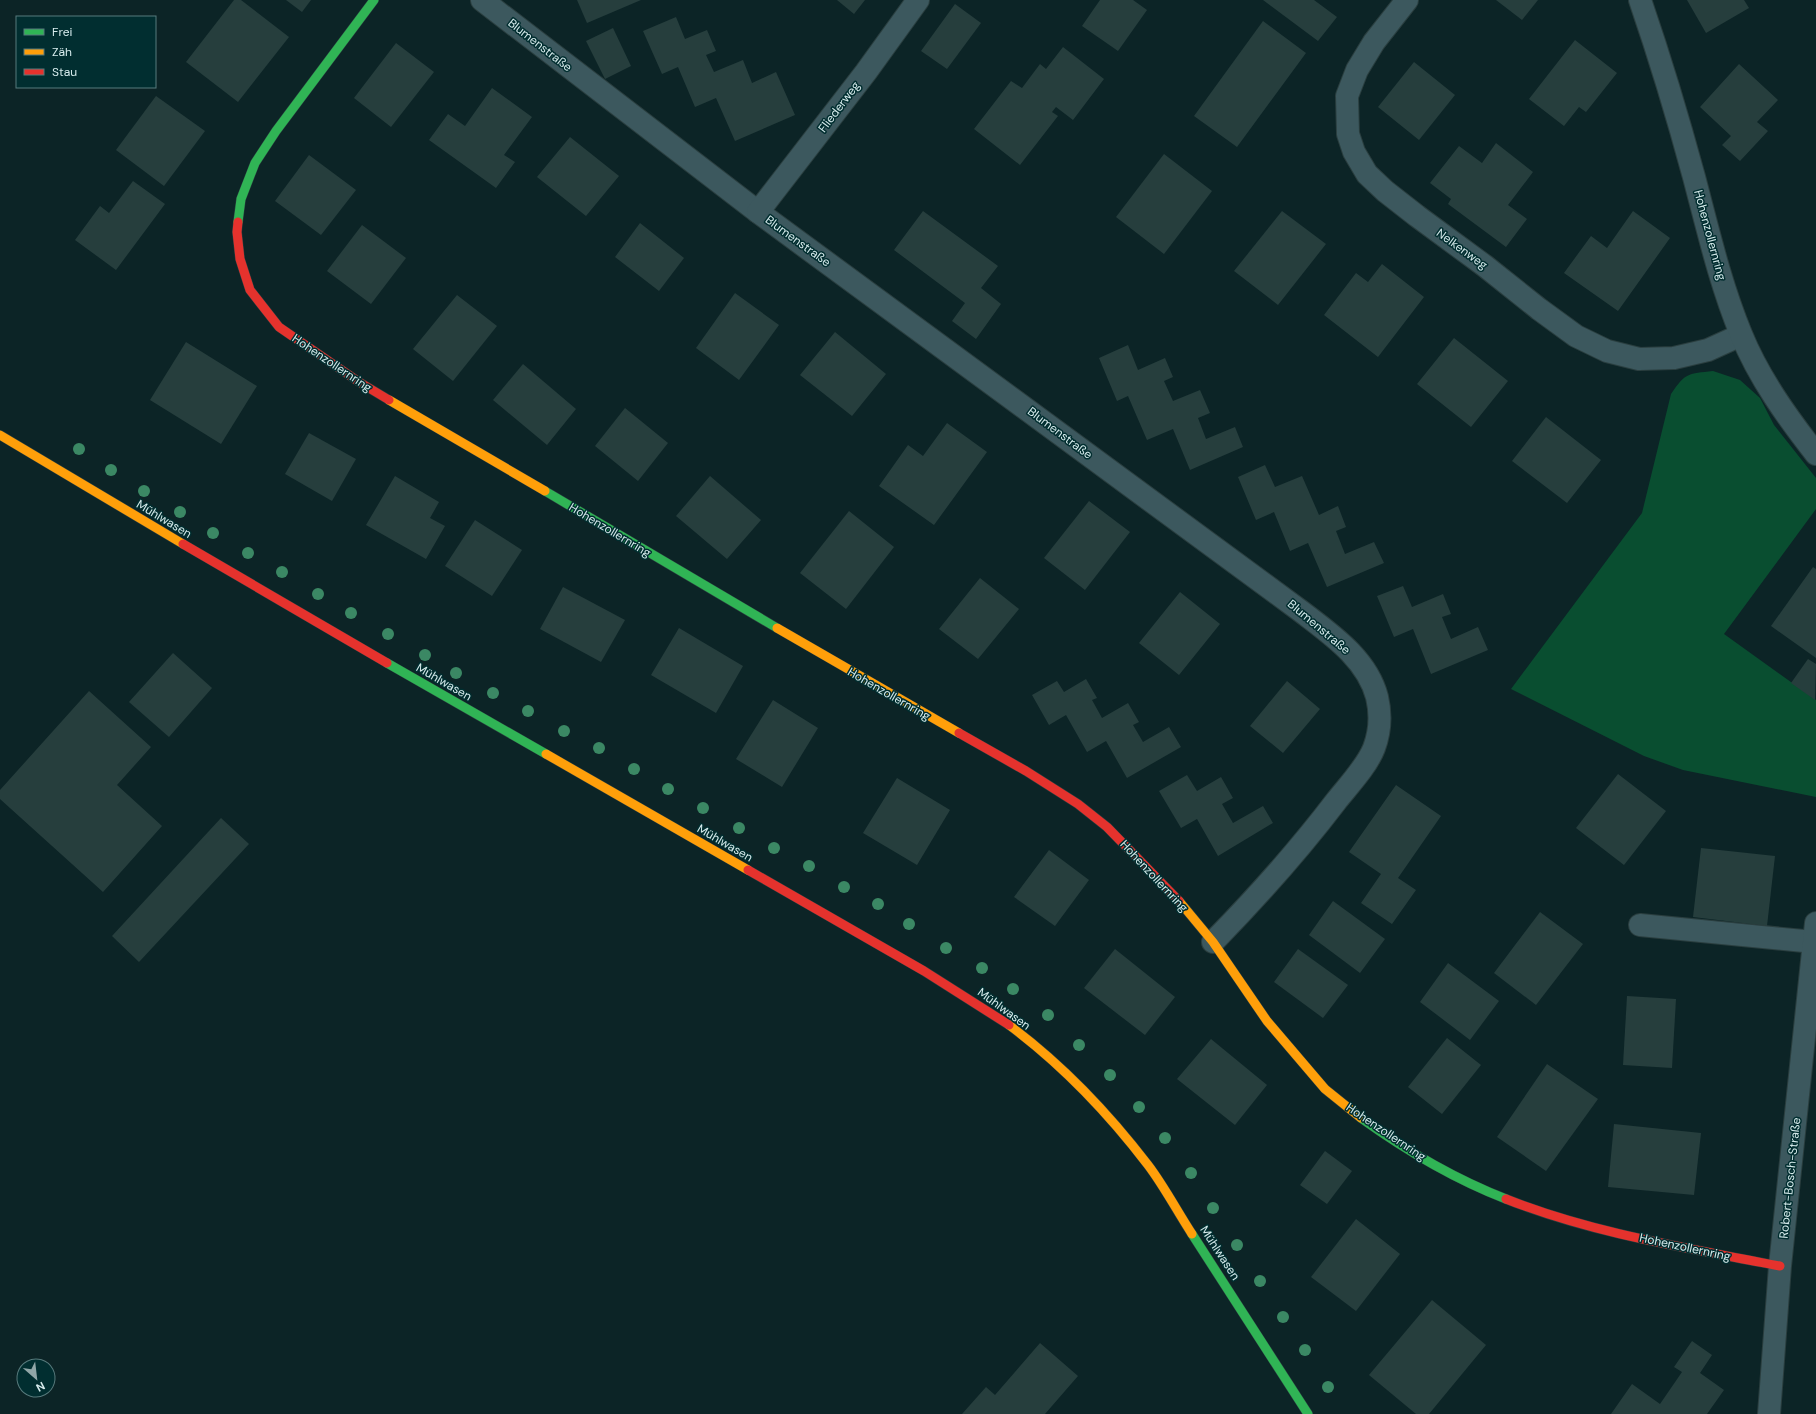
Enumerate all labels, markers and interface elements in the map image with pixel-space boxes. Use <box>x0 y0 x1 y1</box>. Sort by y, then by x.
street label: Blumenstraße <box>505 15 575 75</box>
legend <box>16 16 156 88</box>
text: Frei <box>52 24 72 40</box>
text: Zäh <box>52 44 72 60</box>
text: Stau <box>52 64 77 80</box>
street label: Fliederweg <box>815 78 864 136</box>
street label: Hohenzollernring <box>1690 188 1730 282</box>
street label: Blumenstraße <box>762 212 834 270</box>
street label: Nelkenweg <box>1433 225 1491 273</box>
street label: Hohenzollernring <box>289 330 375 396</box>
street label: Blumenstraße <box>1024 403 1096 463</box>
street label: Mühlwasen <box>133 496 195 542</box>
street label: Hohenzollernring <box>566 499 654 561</box>
street label: Blumenstraße <box>1284 596 1354 658</box>
street label: Mühlwasen <box>413 660 475 704</box>
street label: Hohenzollernring <box>845 664 933 724</box>
street label: Mühlwasen <box>694 821 756 865</box>
street label: Hohenzollernring <box>1116 837 1192 916</box>
street label: Mühlwasen <box>974 984 1034 1034</box>
street label: Hohenzollernring <box>1343 1099 1429 1165</box>
street label: Robert-Bosch-Straße <box>1776 1116 1804 1239</box>
street label: Mühlwasen <box>1196 1223 1244 1283</box>
street label: Hohenzollernring <box>1638 1230 1732 1265</box>
north arrow <box>16 1358 56 1398</box>
text: N <box>34 1379 48 1395</box>

